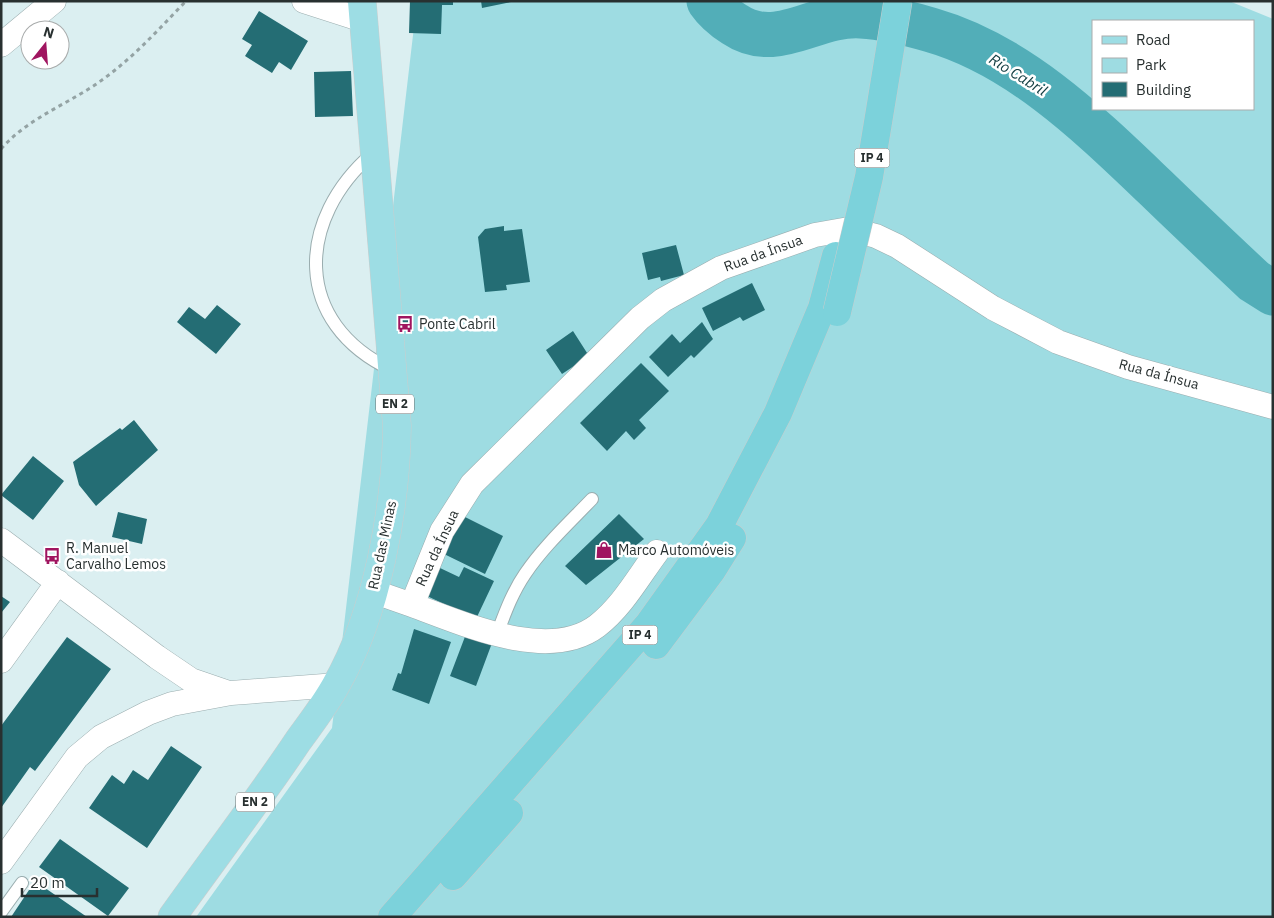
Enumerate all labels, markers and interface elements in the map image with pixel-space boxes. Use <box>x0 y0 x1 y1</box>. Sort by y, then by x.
north arrow <box>20 20 70 70</box>
legend <box>1092 20 1254 110</box>
text: N <box>41 22 56 43</box>
text: Road <box>1136 30 1171 49</box>
water label: Rio Cabril <box>986 49 1051 100</box>
text: Park <box>1136 55 1166 74</box>
text: Building <box>1136 80 1191 99</box>
road number: IP 4 <box>854 148 890 168</box>
street label: Rua da Ínsua <box>721 229 805 276</box>
bus stop icon: Ponte Cabril <box>395 314 415 334</box>
place label: Ponte Cabril <box>419 315 496 333</box>
street label: Rua da Ínsua <box>1117 354 1202 393</box>
road number: EN 2 <box>376 394 414 414</box>
street label: Rua das Minas <box>364 499 400 591</box>
street label: Rua da Ínsua <box>411 506 463 589</box>
place label: R. Manuel Carvalho Lemos <box>66 539 166 573</box>
shop icon: Marco Automóveis <box>594 540 614 560</box>
place label: Marco Automóveis <box>618 541 735 559</box>
bus stop icon: R. Manuel Carvalho Lemos <box>42 546 62 566</box>
road number: IP 4 <box>622 626 658 644</box>
road number: EN 2 <box>236 792 274 812</box>
scale bar <box>22 866 98 898</box>
text: 20 m <box>30 873 65 892</box>

